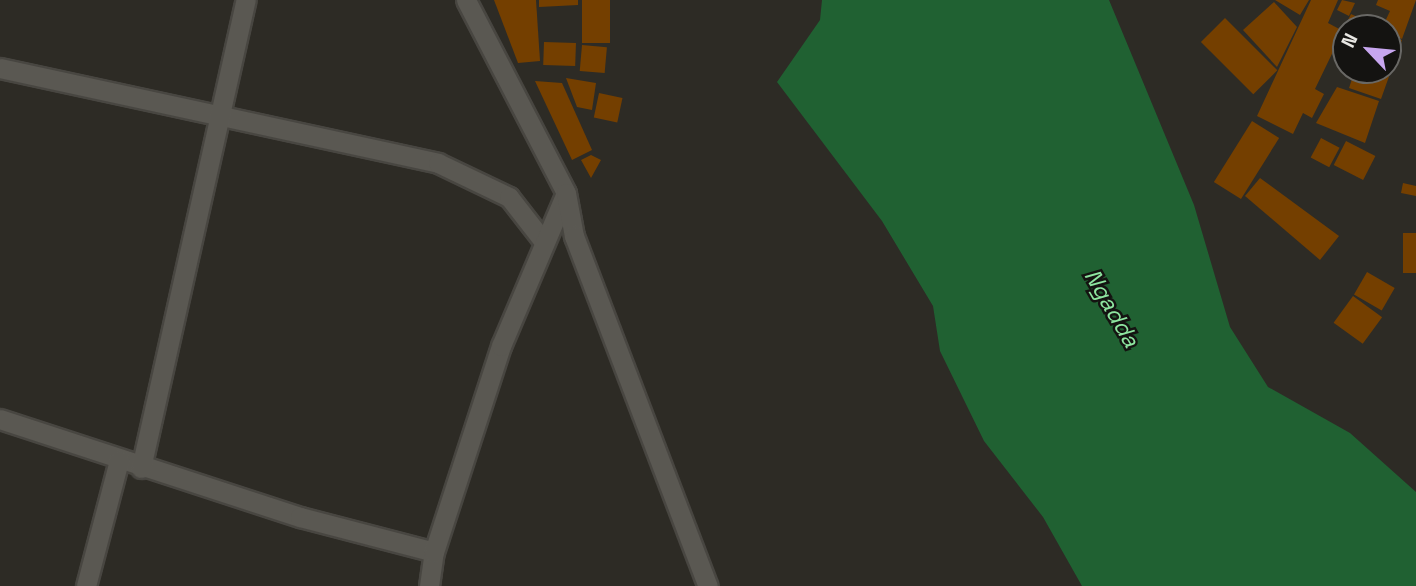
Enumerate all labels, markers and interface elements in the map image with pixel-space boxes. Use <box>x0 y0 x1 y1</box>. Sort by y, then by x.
north arrow <box>1332 14 1402 84</box>
text: N <box>1335 29 1363 52</box>
water label: Ngadda <box>1079 264 1145 352</box>

